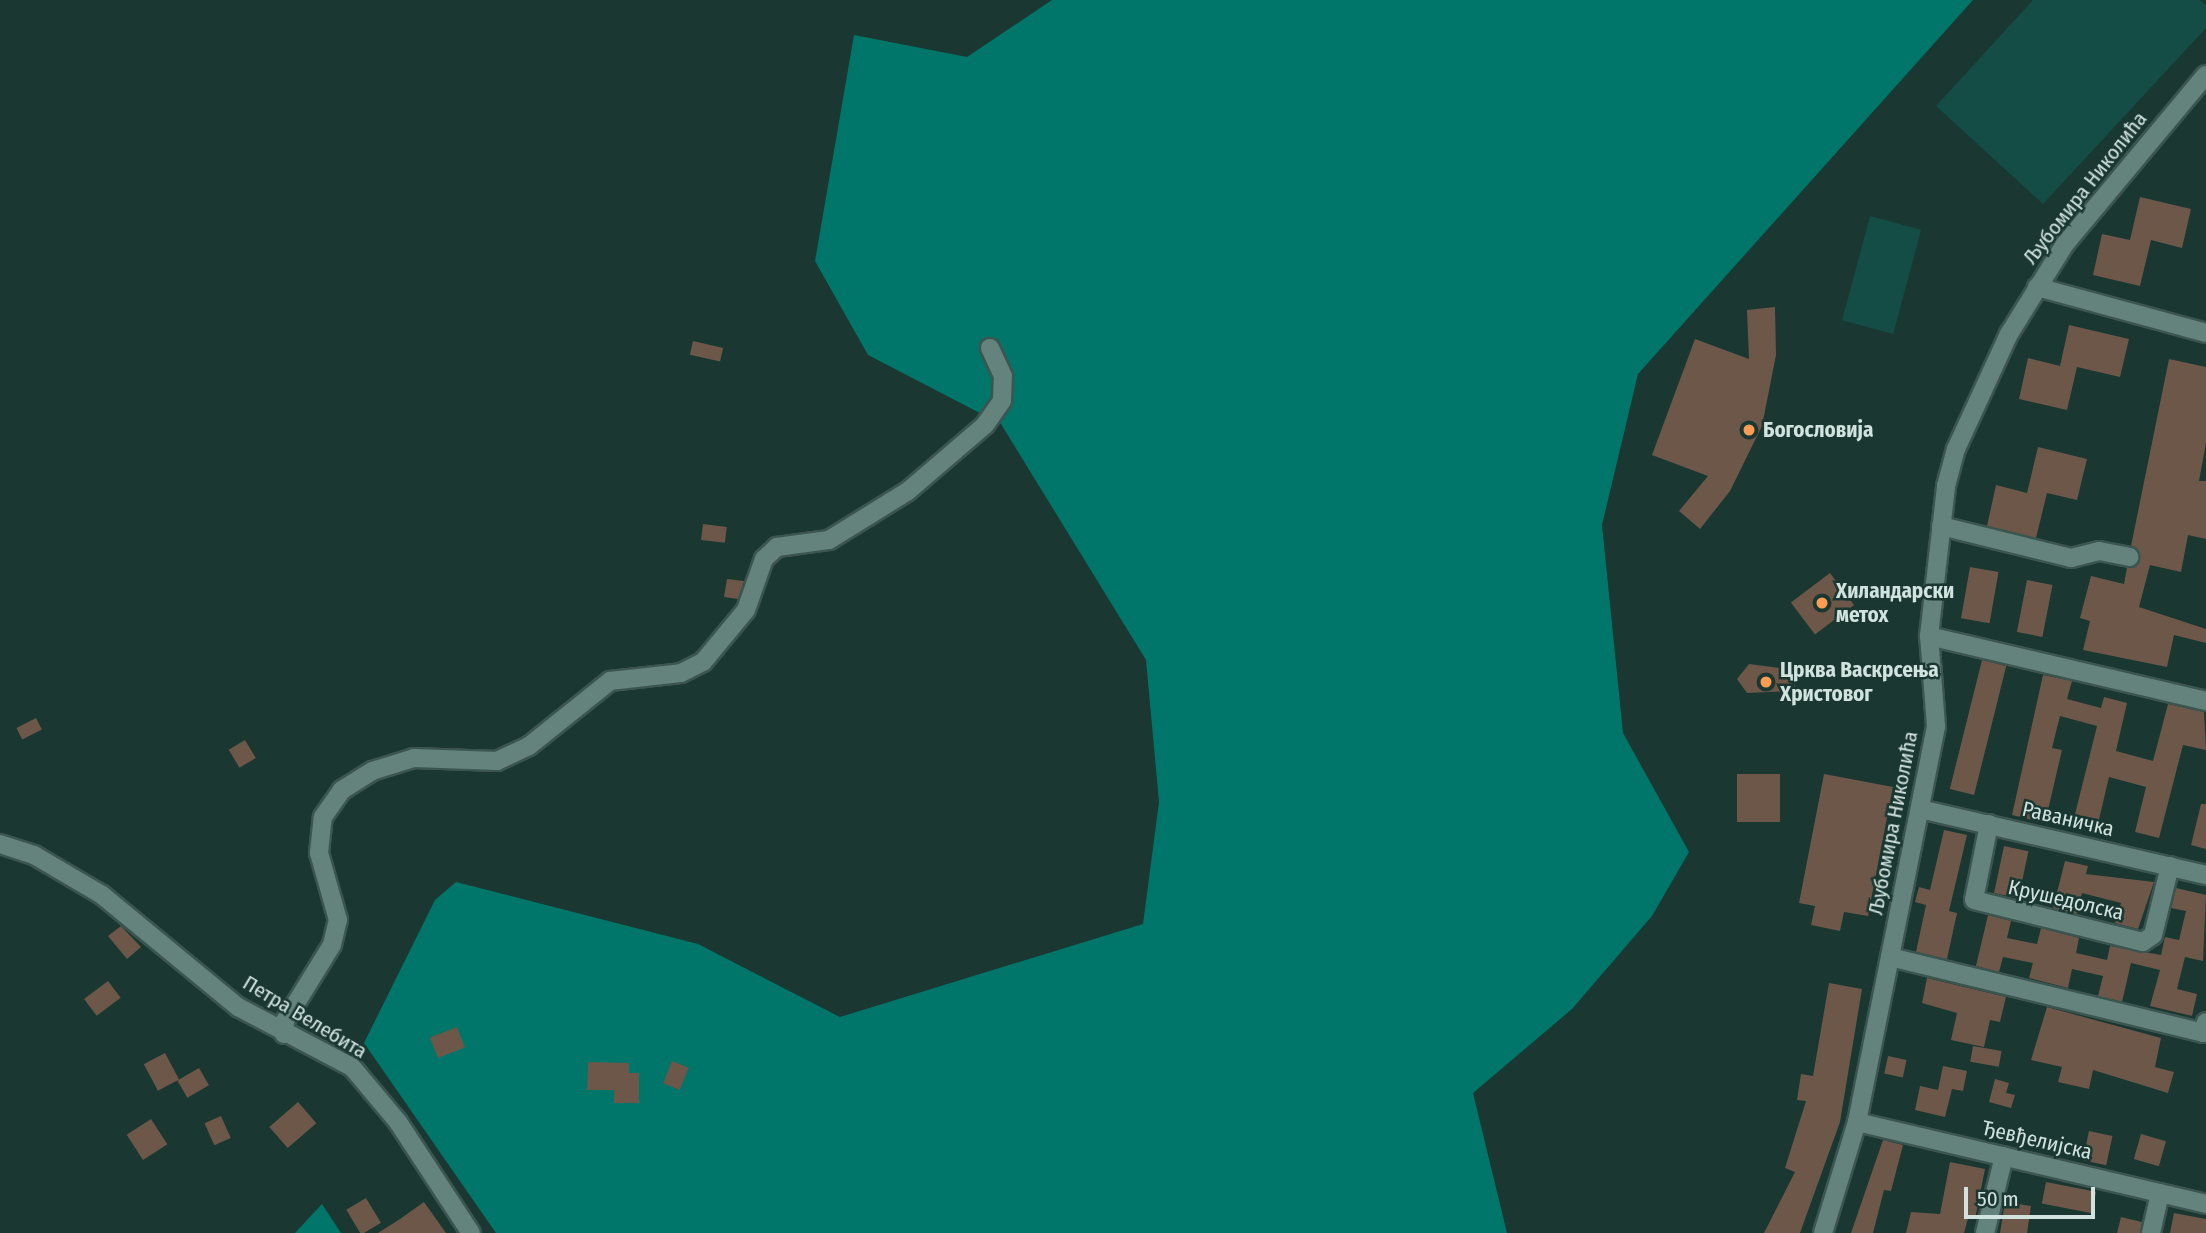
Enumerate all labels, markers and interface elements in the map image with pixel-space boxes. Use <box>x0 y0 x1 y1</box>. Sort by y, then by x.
street label: Љубомира Николића <box>2018 107 2152 269</box>
place label: Богословија <box>1763 417 1873 443</box>
marker: Богословија <box>1741 422 1757 438</box>
place label: Хиландарски метох <box>1836 578 1954 628</box>
marker: Хиландарски метох <box>1814 595 1830 611</box>
place label: Црква Васкрсења Христовог <box>1780 657 1939 707</box>
marker: Црква Васкрсења Христовог <box>1758 674 1774 690</box>
street label: Љубомира Николића <box>1863 729 1923 917</box>
street label: Раваничка <box>2020 796 2116 842</box>
street label: Крушедолска <box>2006 874 2126 926</box>
street label: Петра Велебита <box>238 970 372 1064</box>
street label: Ђевђелијска <box>1980 1115 2094 1165</box>
scale bar <box>1968 1174 2099 1218</box>
text: 50 m <box>1977 1186 2019 1212</box>

